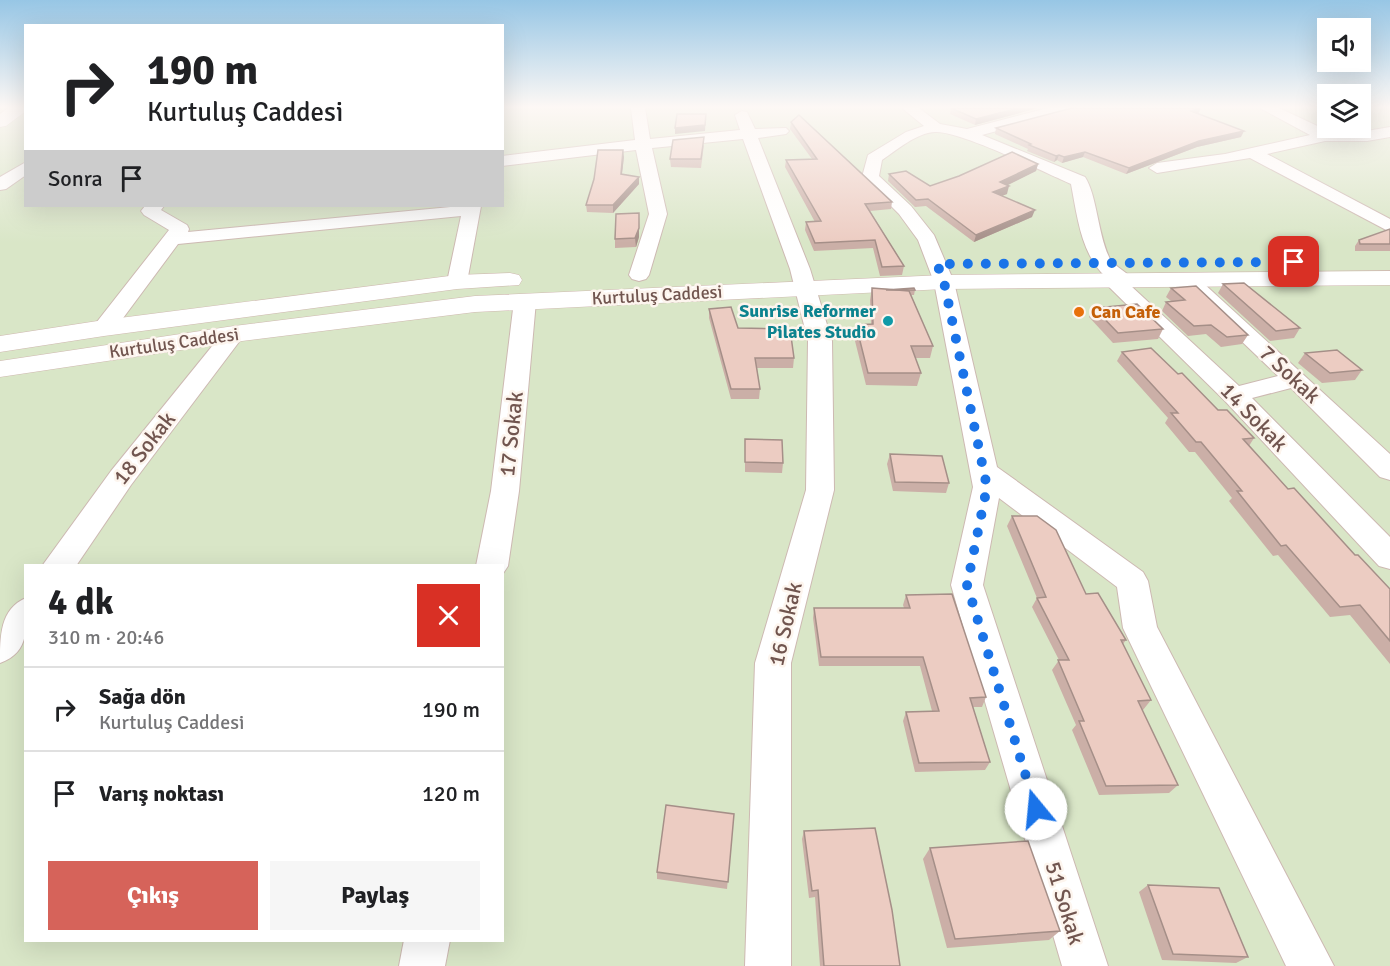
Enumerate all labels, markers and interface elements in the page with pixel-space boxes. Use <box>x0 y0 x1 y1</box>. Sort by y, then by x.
map controls <box>1317 18 1371 138</box>
button: sound <box>1317 18 1371 72</box>
text: 190 m <box>147 45 258 96</box>
icon: right <box>48 48 126 126</box>
button: layers <box>1317 84 1371 138</box>
text: Kurtuluş Caddesi <box>147 96 343 129</box>
icon: arrive <box>115 162 148 195</box>
text: Sonra <box>48 165 103 192</box>
pin <box>1268 236 1319 287</box>
icon: arrive <box>1277 245 1310 278</box>
street label: Kurtuluş Caddesi <box>591 281 723 309</box>
place label: Sunrise Reformer Pilates Studio <box>739 300 877 343</box>
place label: Can Cafe <box>1091 301 1161 323</box>
marker: Can Cafe <box>1072 305 1086 319</box>
marker: Sunrise Reformer Pilates Studio <box>881 314 895 328</box>
street label: Kurtuluş Caddesi <box>108 323 240 363</box>
street label: 7 Sokak <box>1254 339 1326 409</box>
street label: 14 Sokak <box>1215 377 1293 457</box>
street label: 17 Sokak <box>493 390 529 478</box>
street label: 18 Sokak <box>107 406 181 490</box>
street label: 16 Sokak <box>762 579 808 669</box>
text: 4 dk <box>48 580 114 625</box>
button: close <box>417 584 480 647</box>
text: 310 m · 20:46 <box>48 625 164 650</box>
text: Sağa dön <box>99 683 186 710</box>
icon: right <box>48 693 81 726</box>
text: 190 m <box>422 696 480 723</box>
text: Kurtuluş Caddesi <box>99 710 244 735</box>
icon: arrive <box>48 777 81 810</box>
position arrow <box>1004 777 1068 841</box>
text: Varış noktası <box>99 780 224 807</box>
text: 120 m <box>422 780 480 807</box>
street label: 51 Sokak <box>1040 858 1090 948</box>
button: Çıkış <box>48 861 258 930</box>
button: Paylaş <box>270 861 480 930</box>

